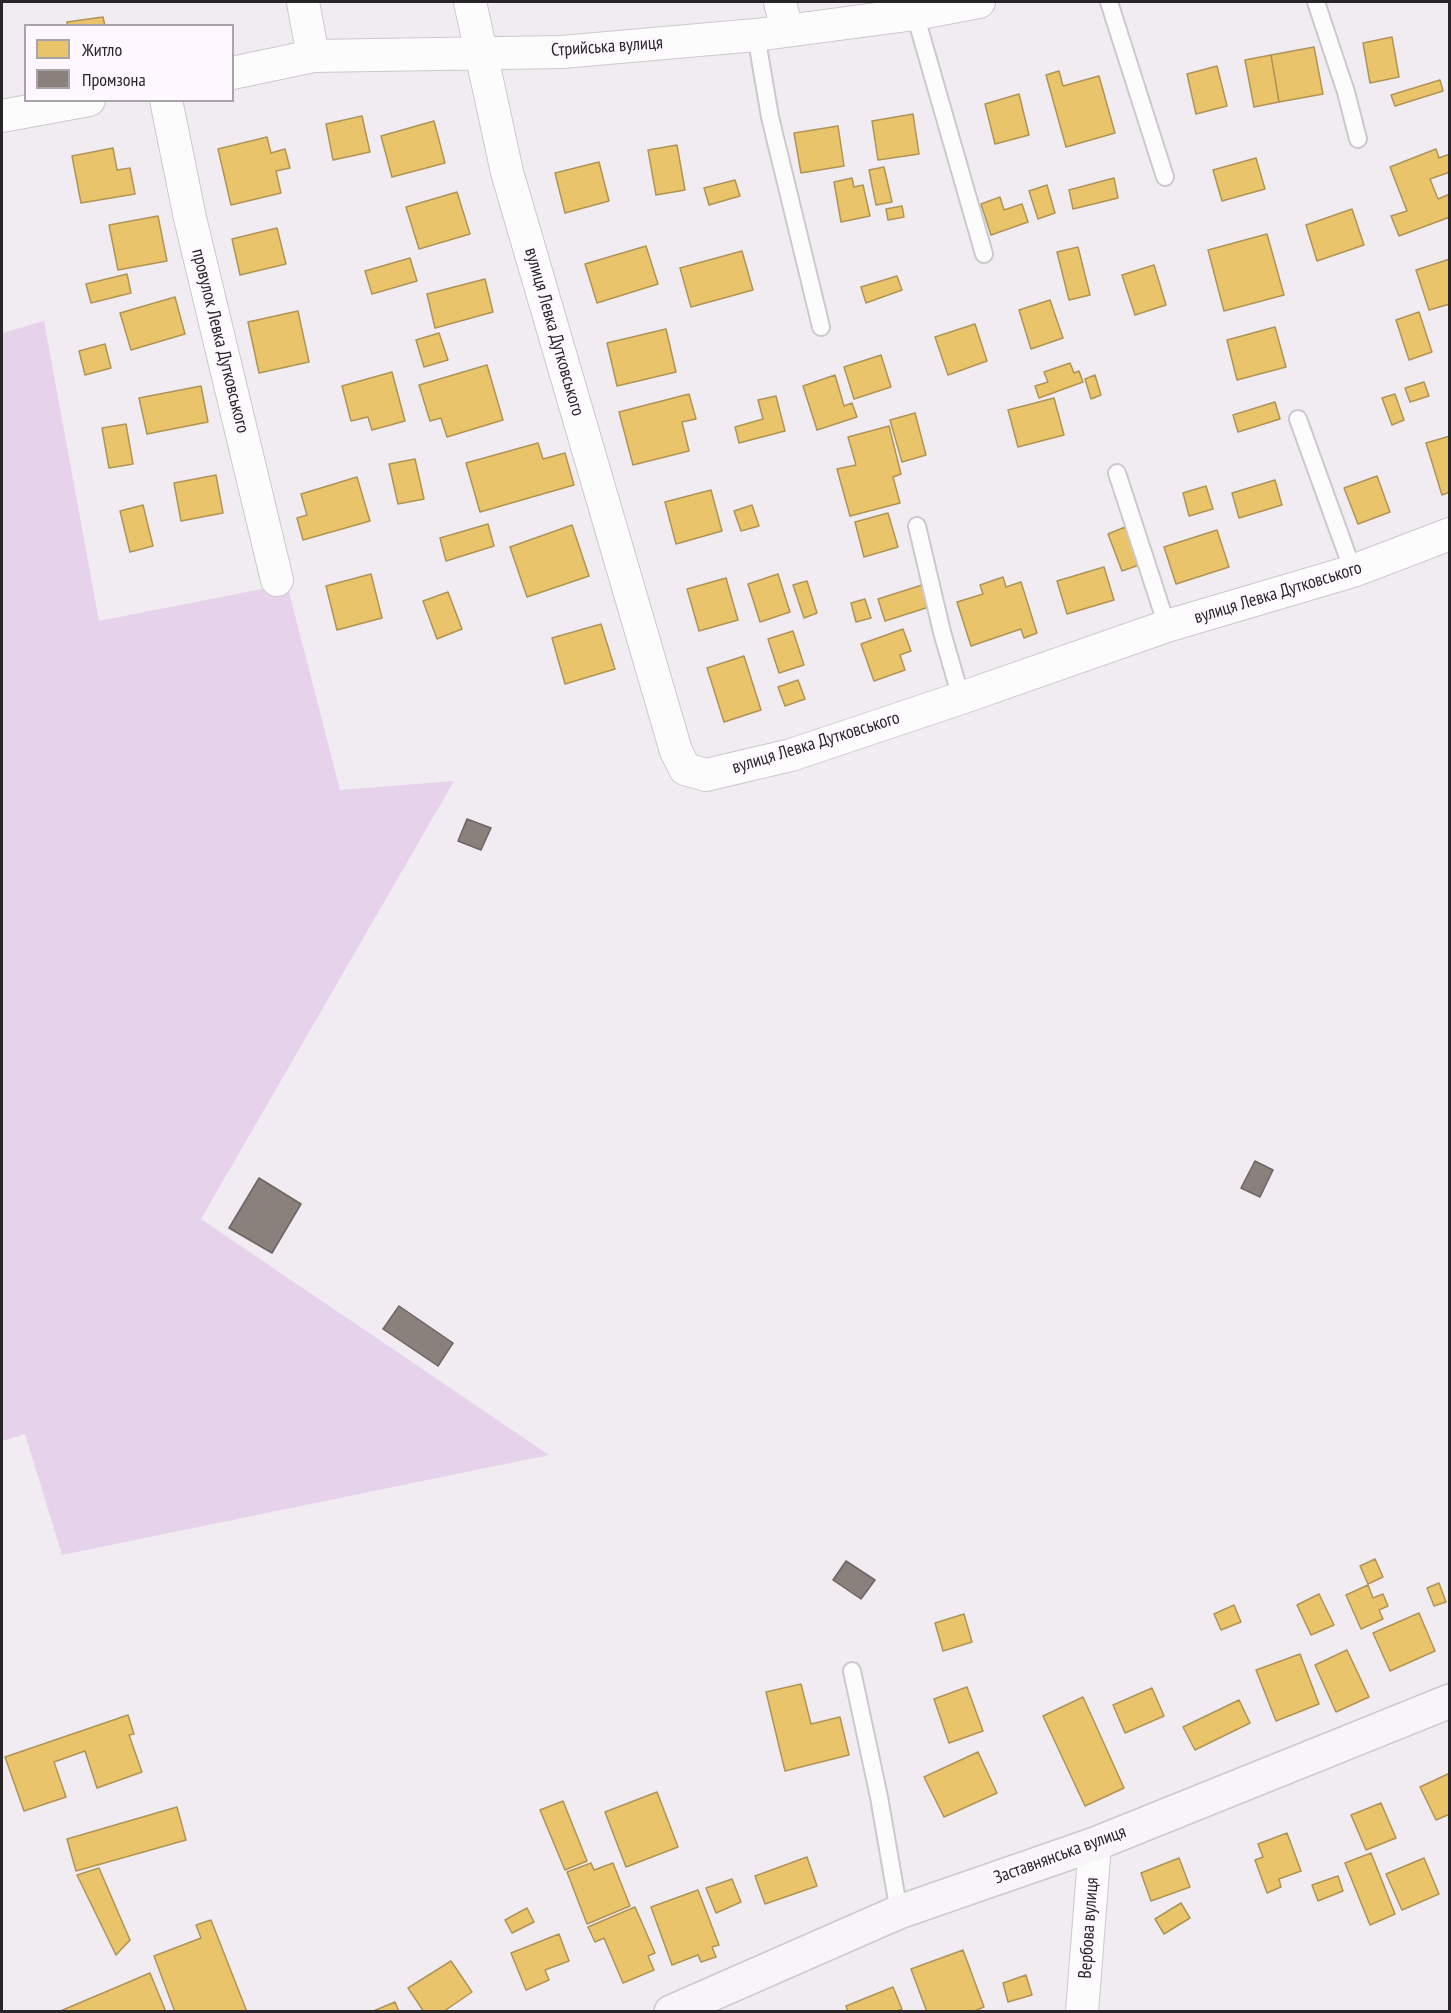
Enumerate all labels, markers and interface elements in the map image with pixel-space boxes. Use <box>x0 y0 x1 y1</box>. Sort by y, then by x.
legend <box>24 24 234 102</box>
street label: Стрийська вулиця <box>550 32 664 62</box>
text: Житло <box>82 38 122 61</box>
text: Промзона <box>82 68 146 91</box>
street label: вулиця Левка Дутковського <box>520 245 588 419</box>
street label: провулок Левка Дутковського <box>187 247 253 435</box>
street label: вулиця Левка Дутковського <box>1192 557 1364 629</box>
street label: вулиця Левка Дутковського <box>730 707 902 779</box>
street label: Заставнянська вулиця <box>991 1821 1129 1889</box>
street label: Вербова вулиця <box>1075 1877 1103 1979</box>

